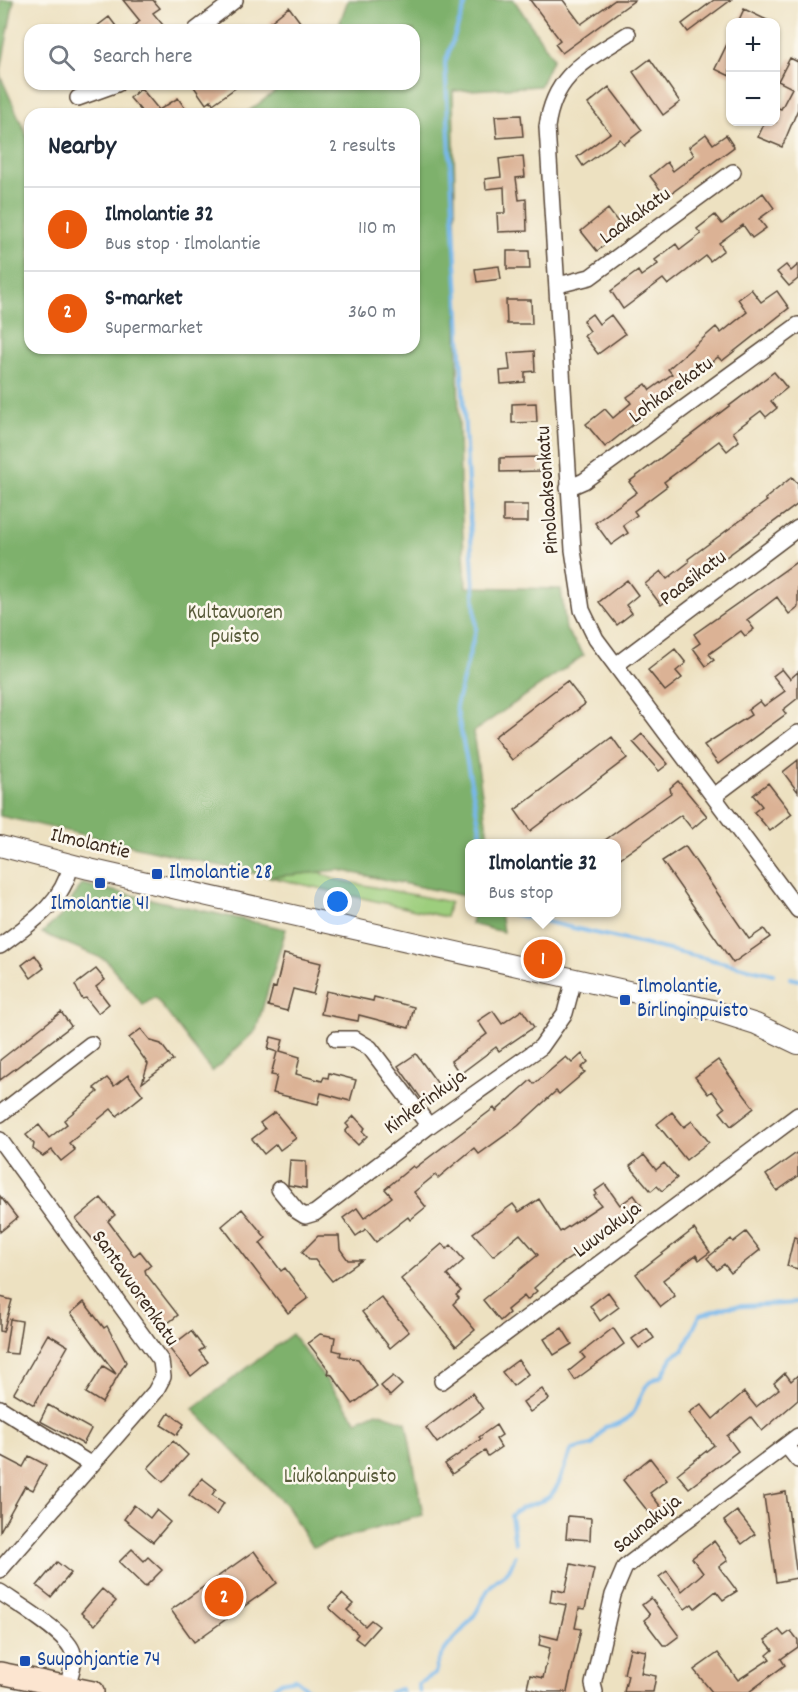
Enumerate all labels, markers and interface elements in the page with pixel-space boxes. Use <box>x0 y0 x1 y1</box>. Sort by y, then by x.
map controls <box>726 18 780 126</box>
button: + <box>726 18 780 72</box>
search box <box>24 24 420 90</box>
icon: search <box>45 41 78 74</box>
text: Search here <box>93 42 192 73</box>
button: − <box>726 72 780 126</box>
text: Nearby <box>48 129 116 166</box>
text: 2 results <box>329 133 396 161</box>
street label: Laakakatu <box>594 181 678 253</box>
text: Ilmolantie 32 <box>105 200 214 231</box>
text: 1 <box>65 215 70 243</box>
text: 110 m <box>358 215 396 243</box>
text: Bus stop · Ilmolantie <box>105 231 261 259</box>
text: S-market <box>105 284 183 315</box>
text: 2 <box>63 299 72 327</box>
text: 360 m <box>348 299 396 327</box>
text: Supermarket <box>105 315 203 343</box>
street label: Lohkarekatu <box>623 350 721 432</box>
street label: Pinolaaksonkatu <box>530 425 568 555</box>
street label: Paasikatu <box>654 544 734 614</box>
park label: Kultavuoren puisto <box>187 599 283 653</box>
street label: Ilmolantie <box>47 821 133 869</box>
popup <box>465 839 621 917</box>
text: Ilmolantie 32 <box>489 849 597 880</box>
place label: Ilmolantie 28 <box>169 859 272 889</box>
marker: Ilmolantie 28 <box>150 867 164 881</box>
marker: Ilmolantie 41 <box>93 876 107 890</box>
text: Bus stop <box>489 880 554 908</box>
your location <box>323 887 352 916</box>
place label: Ilmolantie 41 <box>51 890 149 920</box>
pin: 1 <box>524 936 562 982</box>
place label: Ilmolantie, Birlinginpuisto <box>637 973 748 1027</box>
marker: Ilmolantie, Birlinginpuisto <box>618 993 632 1007</box>
street label: Kinkerinkuja <box>379 1062 474 1143</box>
street label: Luuvakuja <box>568 1195 649 1267</box>
street label: Santavuorenkatu <box>83 1225 185 1353</box>
park label: Liukolanpuisto <box>284 1463 396 1493</box>
street label: Saunakuja <box>607 1487 690 1562</box>
pin: 2 <box>204 1574 244 1620</box>
place label: Suupohjantie 74 <box>37 1646 160 1676</box>
marker: Suupohjantie 74 <box>18 1654 32 1668</box>

